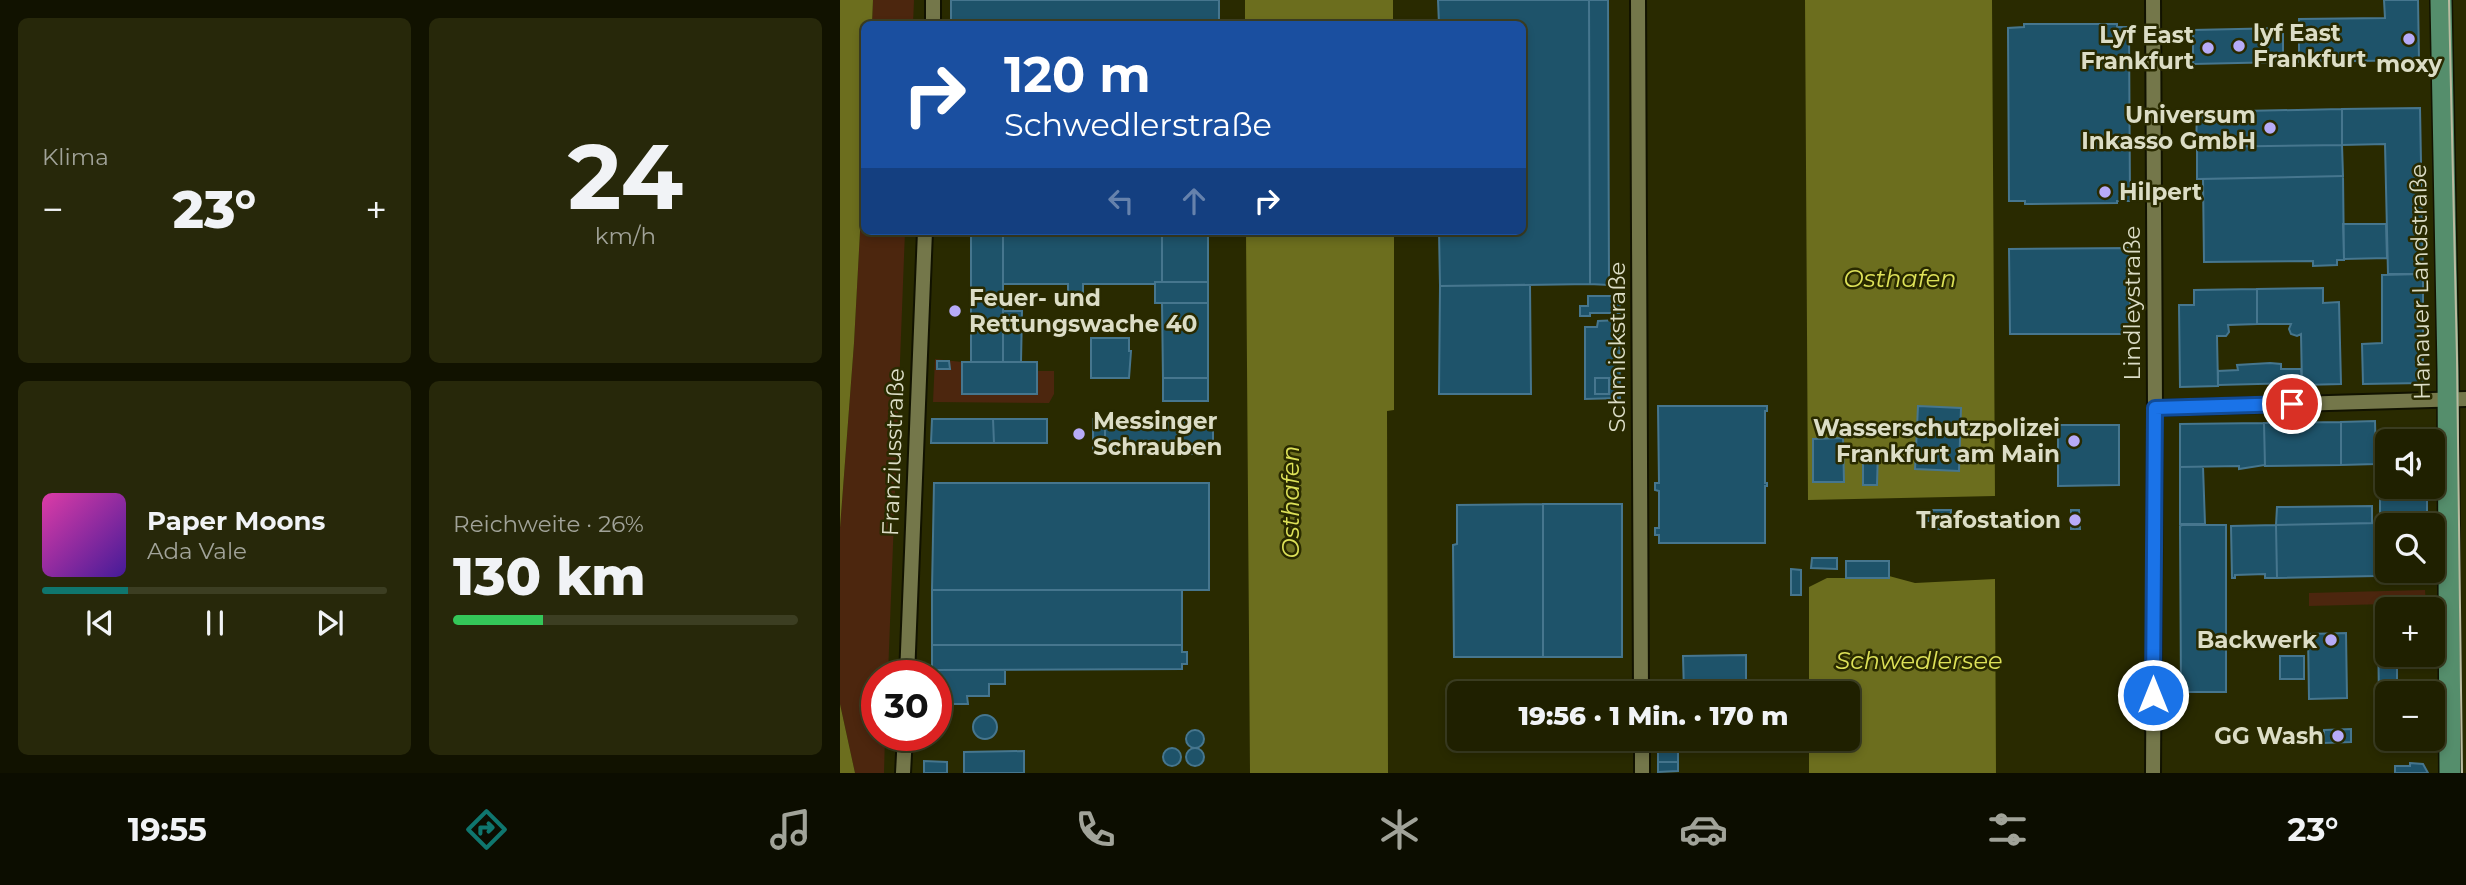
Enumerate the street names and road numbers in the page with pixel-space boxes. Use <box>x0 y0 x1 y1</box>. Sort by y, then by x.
street label: Hanauer Landstraße <box>2404 164 2436 400</box>
street label: Lindleystraße <box>2118 226 2146 380</box>
street label: Schmickstraße <box>1603 262 1631 432</box>
street label: Franziusstraße <box>876 368 910 536</box>

